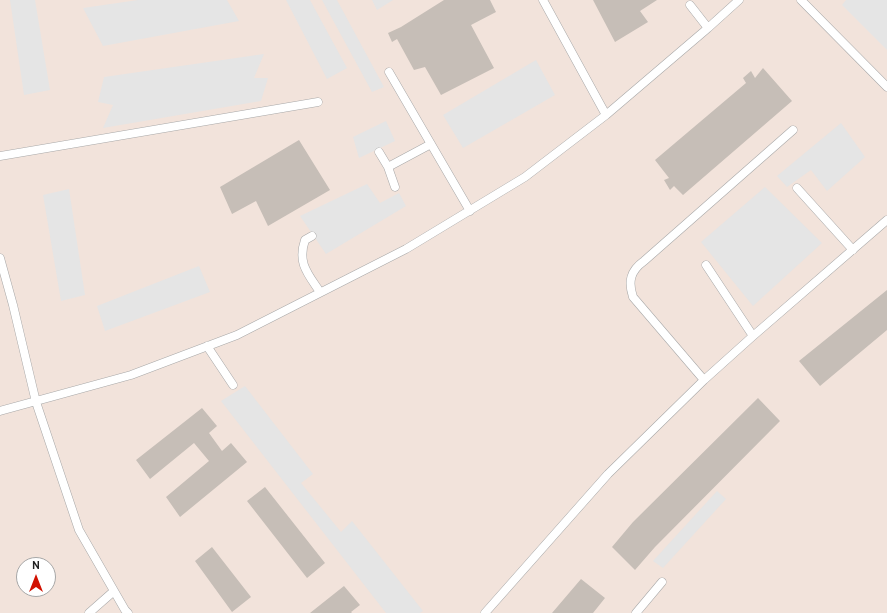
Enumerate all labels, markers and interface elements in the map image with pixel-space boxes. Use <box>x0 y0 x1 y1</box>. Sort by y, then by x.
north arrow <box>16 557 56 597</box>
text: N <box>32 559 40 573</box>

